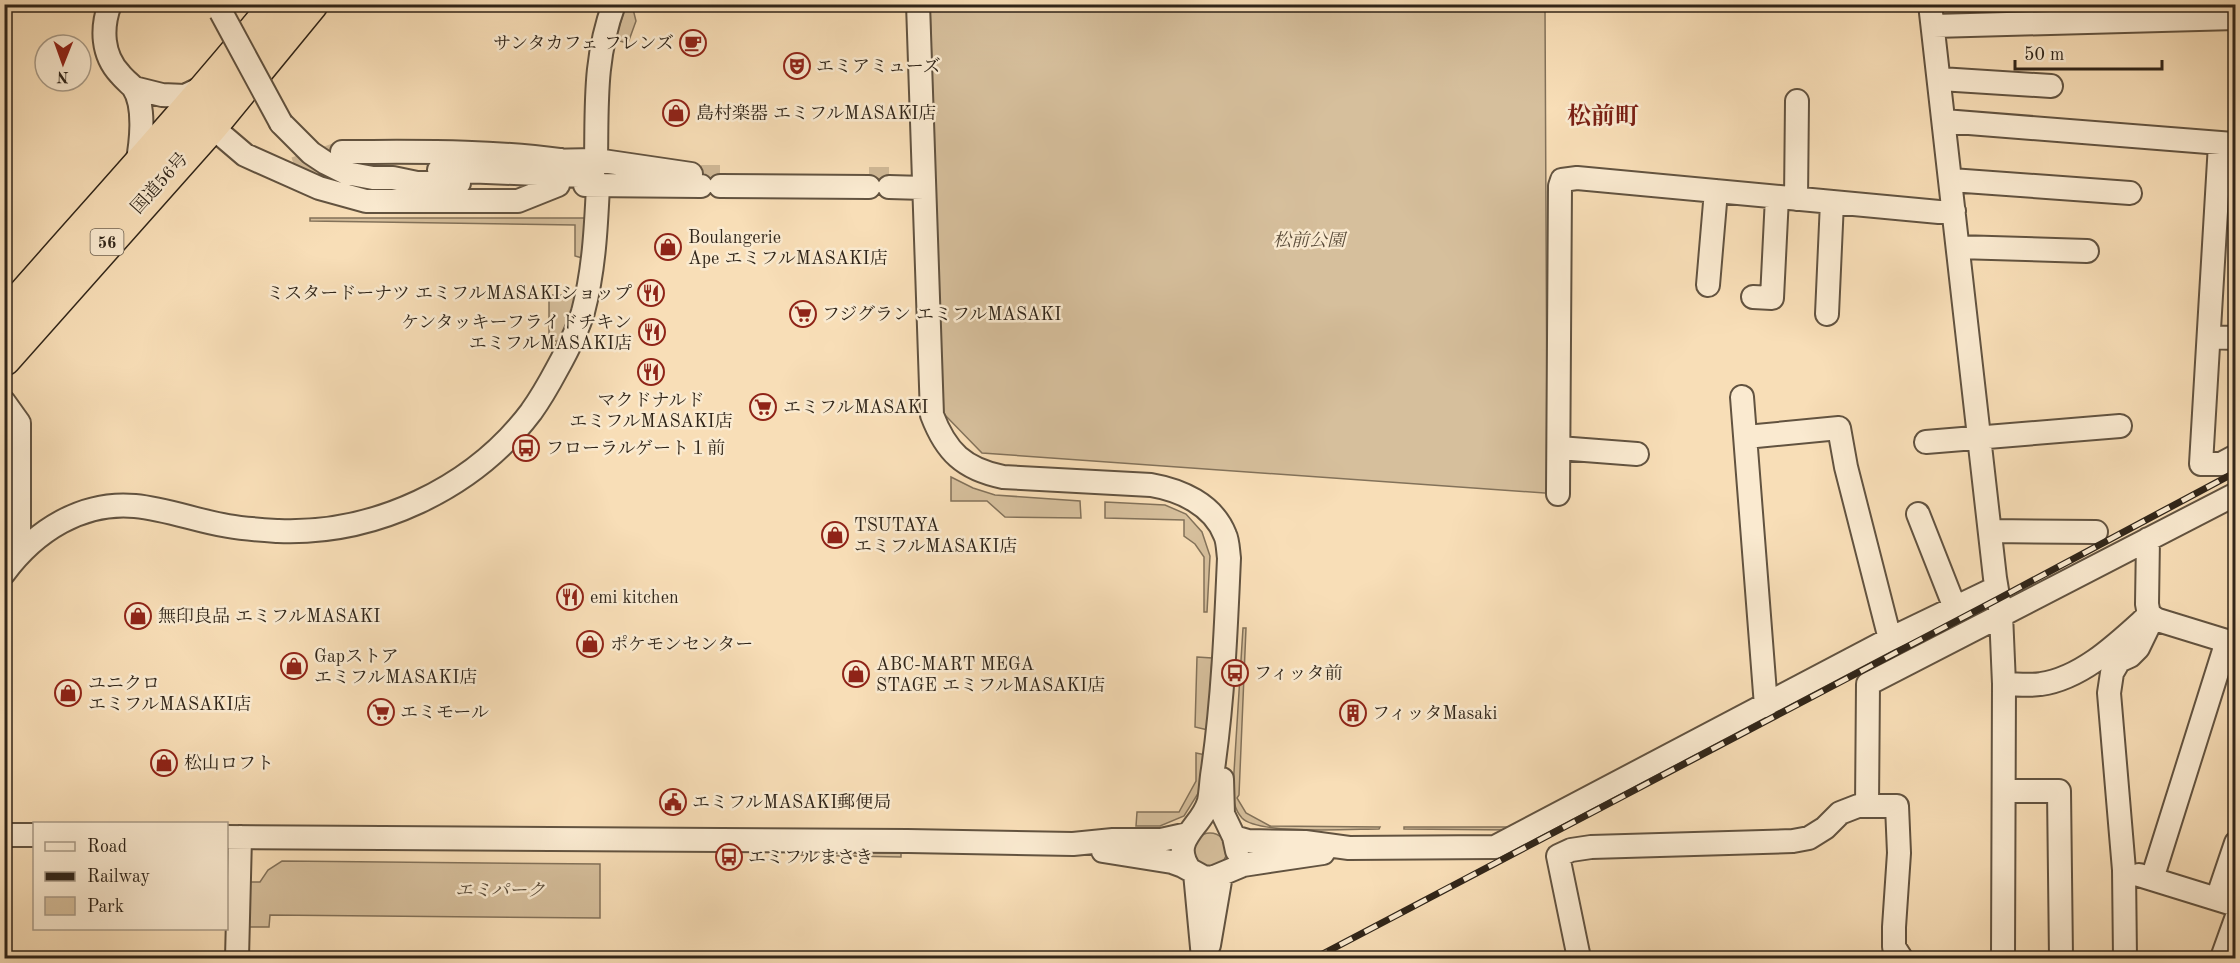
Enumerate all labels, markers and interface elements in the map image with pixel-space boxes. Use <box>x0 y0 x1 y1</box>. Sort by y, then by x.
cafe icon: サンタカフェ フレンズ <box>678 28 708 58</box>
north arrow <box>33 33 93 93</box>
scale bar <box>2015 33 2162 71</box>
place label: サンタカフェ フレンズ <box>493 34 674 53</box>
text: 50 m <box>2024 46 2064 64</box>
theatre icon: エミアミューズ <box>782 51 812 81</box>
place label: エミアミューズ <box>816 57 941 76</box>
text: N <box>56 68 69 84</box>
shop icon: 島村楽器 エミフルMASAKI店 <box>661 98 691 128</box>
place label: 島村楽器 エミフルMASAKI店 <box>696 103 936 123</box>
district label: 松前町 <box>1567 103 1639 130</box>
street label: 国道56号 <box>127 148 191 218</box>
road number: 56 <box>90 229 124 255</box>
place label: Boulangerie Ape エミフルMASAKI店 <box>688 229 888 268</box>
park label: 松前公園 <box>1273 230 1348 250</box>
shop icon: Boulangerie Ape エミフルMASAKI店 <box>653 232 683 262</box>
restaurant icon: ミスタードーナツ エミフルMASAKIショップ <box>636 278 666 308</box>
place label: ミスタードーナツ エミフルMASAKIショップ <box>266 284 632 303</box>
supermarket icon: フジグラン エミフルMASAKI <box>788 299 818 329</box>
place label: フジグラン エミフルMASAKI <box>822 305 1061 324</box>
place label: ケンタッキーフライドチキン エミフルMASAKI店 <box>401 314 632 353</box>
restaurant icon: ケンタッキーフライドチキン エミフルMASAKI店 <box>637 317 667 347</box>
restaurant icon: マクドナルド エミフルMASAKI店 <box>636 357 666 387</box>
place label: マクドナルド エミフルMASAKI店 <box>569 392 733 431</box>
supermarket icon: エミフルMASAKI <box>748 392 778 422</box>
place label: エミフルMASAKI <box>783 399 928 417</box>
bus stop icon: フローラルゲート１前 <box>511 433 541 463</box>
place label: フローラルゲート１前 <box>546 438 725 458</box>
place label: TSUTAYA エミフルMASAKI店 <box>854 517 1017 556</box>
shop icon: TSUTAYA エミフルMASAKI店 <box>820 520 850 550</box>
restaurant icon: emi kitchen <box>555 582 585 612</box>
place label: emi kitchen <box>590 589 679 607</box>
shop icon: 無印良品 エミフルMASAKI <box>123 601 153 631</box>
place label: 無印良品 エミフルMASAKI <box>158 606 380 626</box>
shop icon: ポケモンセンター <box>575 629 605 659</box>
place label: ポケモンセンター <box>610 635 753 654</box>
place label: Gapストア エミフルMASAKI店 <box>314 648 477 687</box>
shop icon: Gapストア エミフルMASAKI店 <box>279 651 309 681</box>
place label: ABC-MART MEGA STAGE エミフルMASAKI店 <box>876 656 1105 695</box>
bus stop icon: フィッタ前 <box>1220 658 1250 688</box>
shop icon: ABC-MART MEGA STAGE エミフルMASAKI店 <box>841 659 871 689</box>
place label: フィッタ前 <box>1254 663 1343 683</box>
place label: ユニクロ エミフルMASAKI店 <box>88 675 251 714</box>
shop icon: ユニクロ エミフルMASAKI店 <box>53 678 83 708</box>
supermarket icon: エミモール <box>366 697 396 727</box>
building icon: フィッタMasaki <box>1338 698 1368 728</box>
place label: エミモール <box>400 704 489 722</box>
place label: フィッタMasaki <box>1372 705 1498 723</box>
shop icon: 松山ロフト <box>149 748 179 778</box>
place label: 松山ロフト <box>184 753 274 773</box>
public building icon: エミフルMASAKI郵便局 <box>658 787 688 817</box>
place label: エミフルMASAKI郵便局 <box>692 792 891 812</box>
legend <box>33 822 228 930</box>
text: Road <box>87 838 127 856</box>
bus stop icon: エミフルまさき <box>714 842 744 872</box>
place label: エミフルまさき <box>748 848 873 867</box>
text: Railway <box>87 868 150 886</box>
park label: エミパーク <box>455 882 545 900</box>
text: Park <box>87 898 124 916</box>

